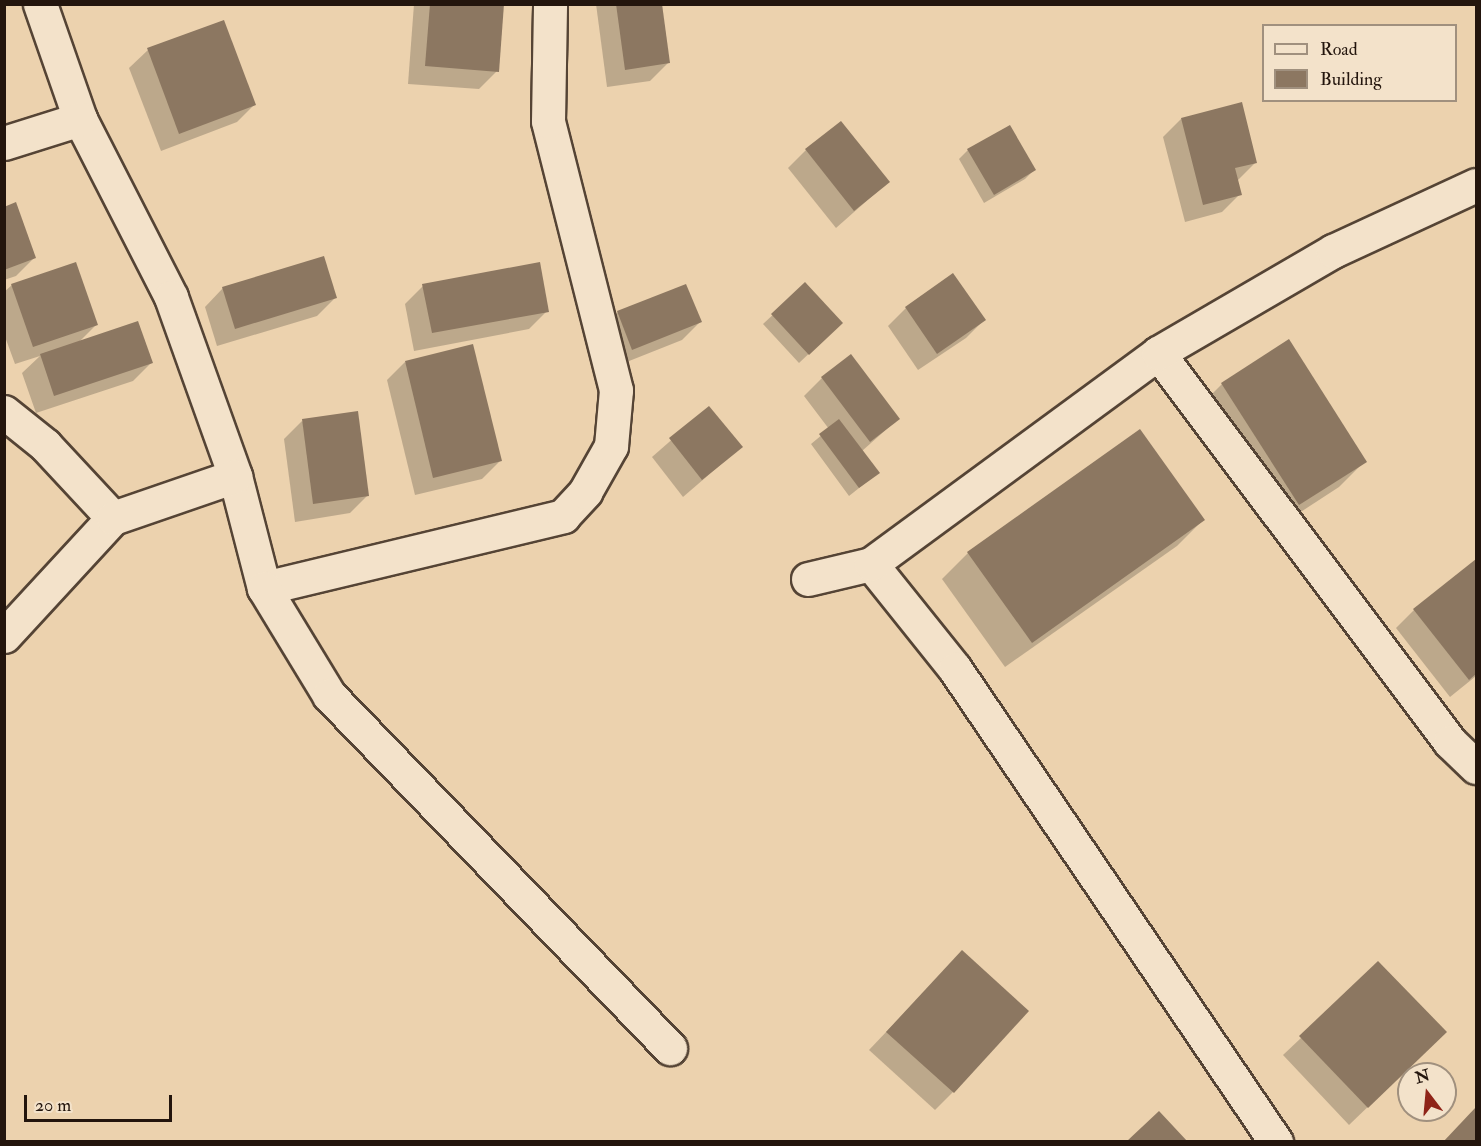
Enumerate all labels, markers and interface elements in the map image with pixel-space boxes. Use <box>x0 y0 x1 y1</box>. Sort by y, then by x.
legend <box>1262 24 1457 102</box>
text: Road <box>1320 38 1358 61</box>
text: Building <box>1320 68 1382 91</box>
north arrow <box>1397 1062 1457 1122</box>
text: N <box>1413 1065 1432 1088</box>
scale bar <box>27 1083 176 1121</box>
text: 20 m <box>35 1094 71 1117</box>

